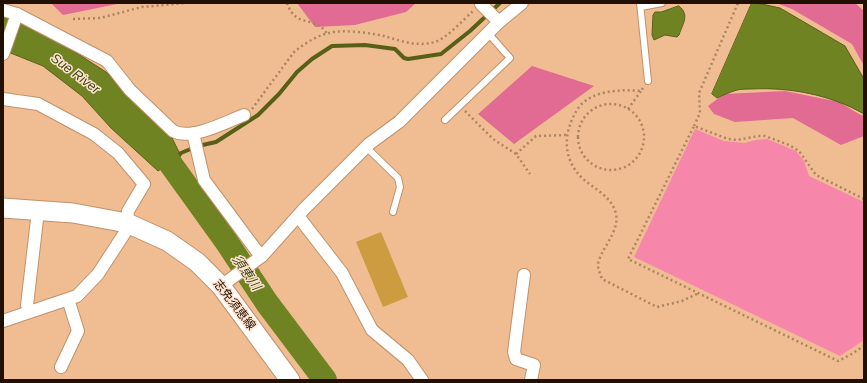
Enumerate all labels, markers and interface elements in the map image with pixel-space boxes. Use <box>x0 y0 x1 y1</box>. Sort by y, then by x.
water label: Sue River <box>48 51 102 97</box>
water label: 須恵川 <box>228 253 264 293</box>
street label: 志免須恵線 <box>210 277 258 333</box>

